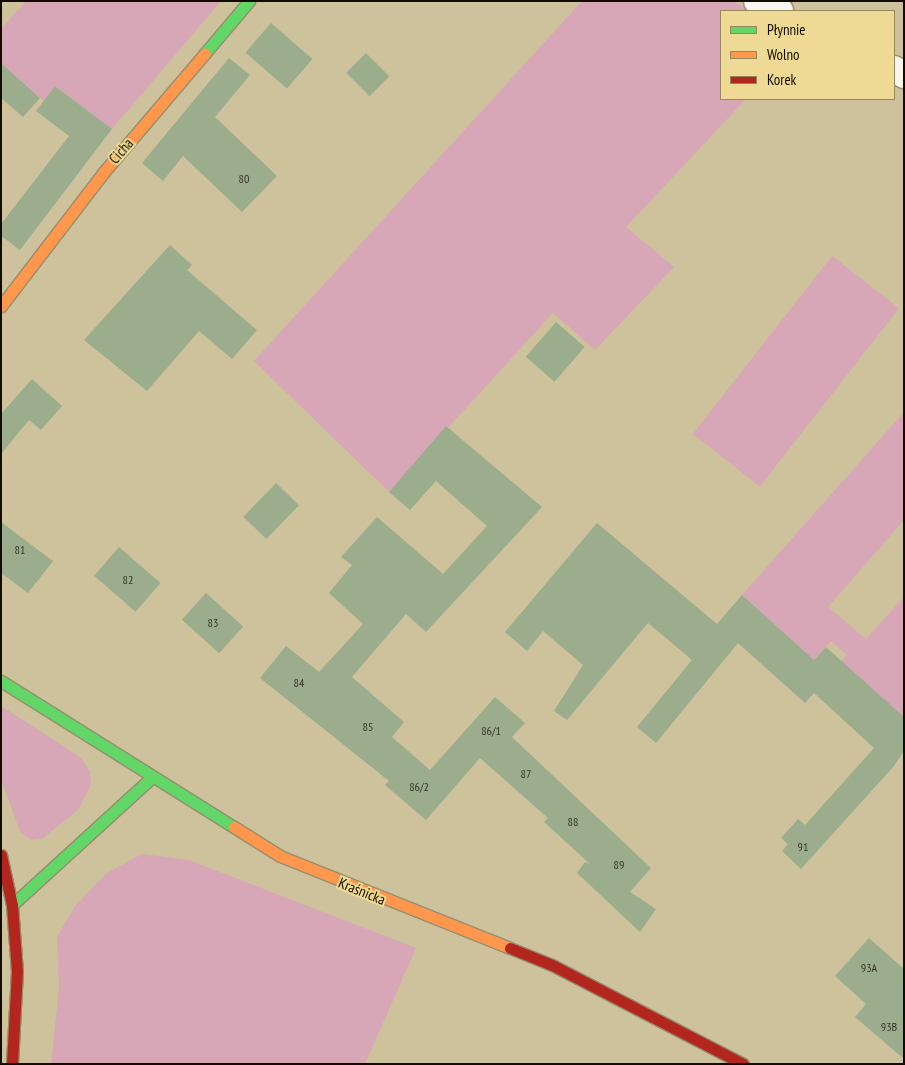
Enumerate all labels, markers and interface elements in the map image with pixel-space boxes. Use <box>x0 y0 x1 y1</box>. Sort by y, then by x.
legend <box>720 10 895 100</box>
text: Płynnie <box>767 20 806 39</box>
text: Wolno <box>767 45 800 64</box>
text: Korek <box>767 70 796 89</box>
street label: Cicha <box>105 135 137 167</box>
house number: 80 <box>239 172 249 186</box>
house number: 81 <box>15 543 25 557</box>
house number: 82 <box>123 573 133 587</box>
house number: 83 <box>208 616 218 630</box>
house number: 84 <box>294 676 304 690</box>
house number: 85 <box>363 720 373 734</box>
house number: 86/1 <box>481 724 501 738</box>
house number: 87 <box>521 767 531 781</box>
house number: 86/2 <box>409 780 429 794</box>
house number: 88 <box>568 815 578 829</box>
house number: 91 <box>798 840 808 854</box>
house number: 89 <box>614 858 624 872</box>
street label: Kraśnicka <box>336 873 388 909</box>
house number: 93A <box>861 961 877 975</box>
house number: 93B <box>881 1020 897 1034</box>

